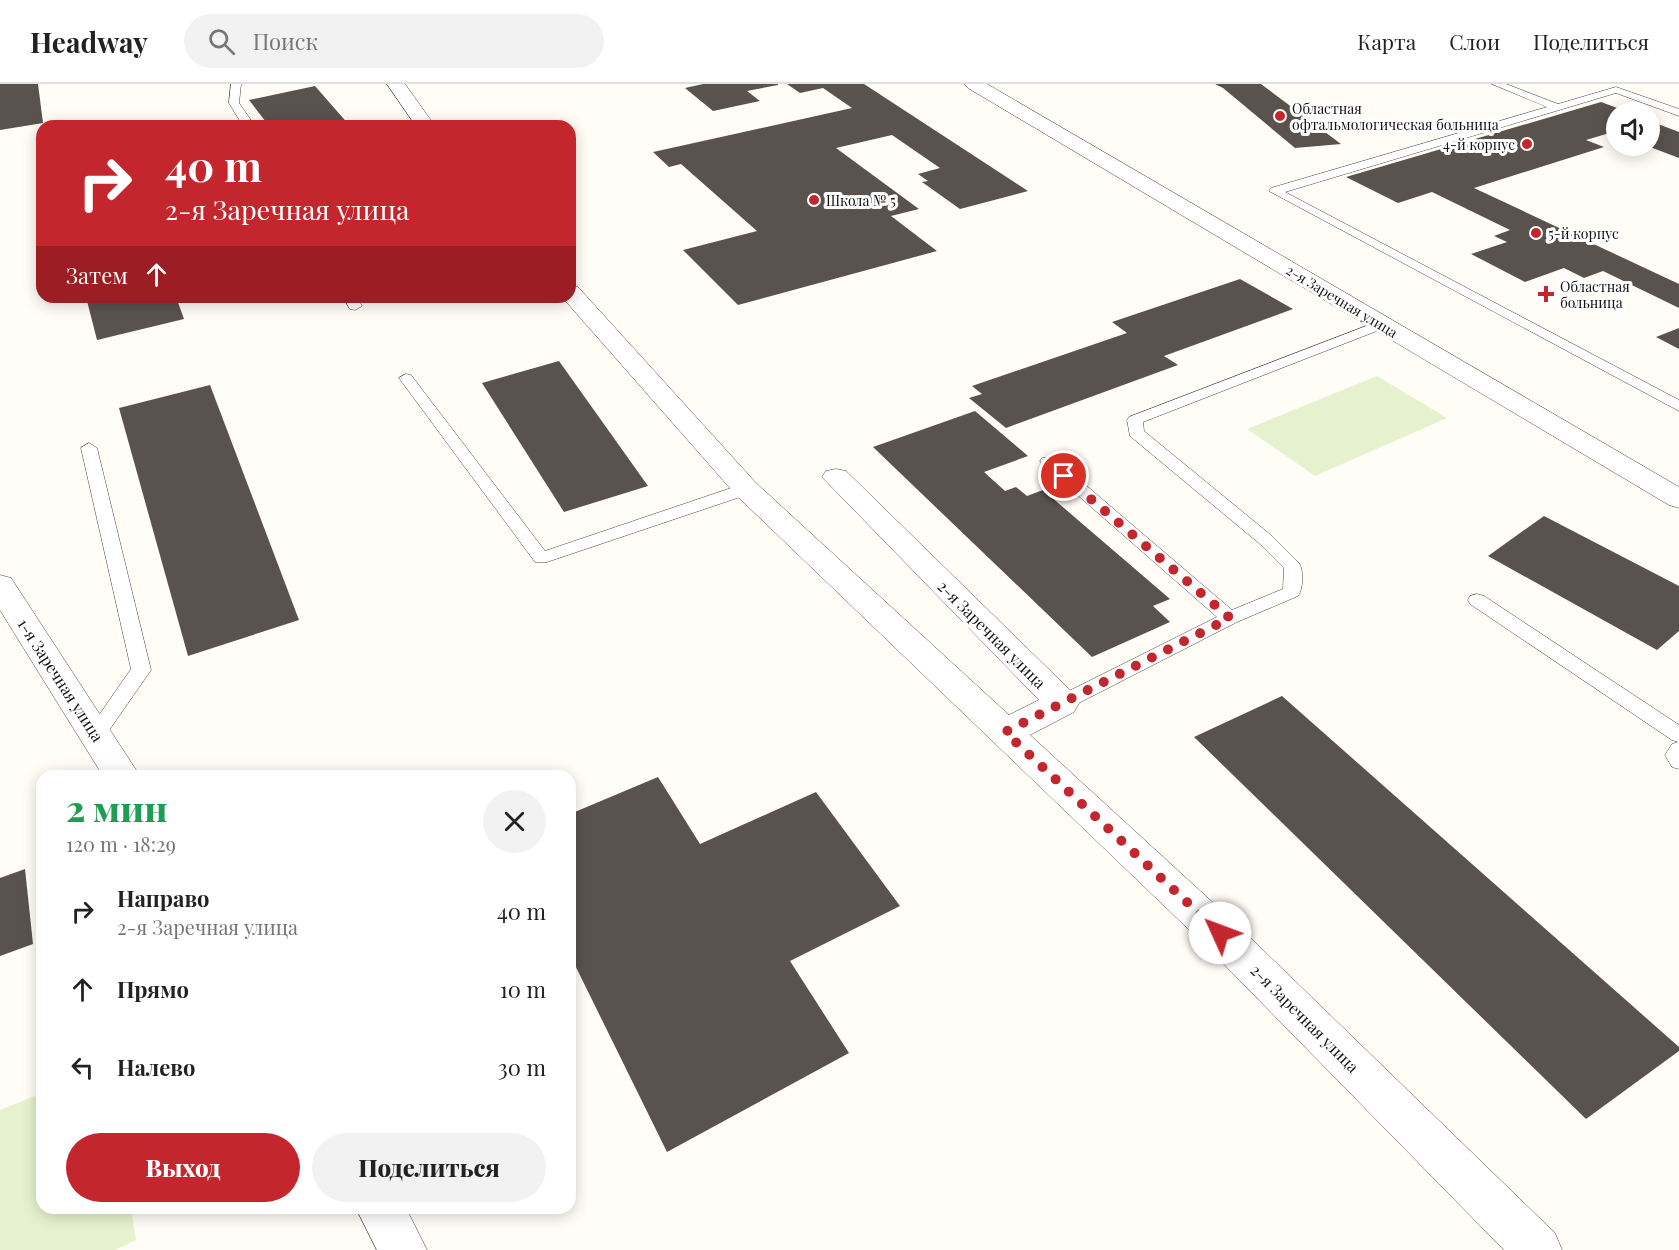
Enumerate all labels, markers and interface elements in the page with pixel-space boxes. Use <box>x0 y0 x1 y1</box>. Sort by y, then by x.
search box <box>184 14 604 68</box>
text: Headway <box>30 23 148 60</box>
icon: search <box>205 25 238 58</box>
text: Поиск <box>253 26 318 56</box>
text: Карта <box>1357 27 1416 55</box>
text: Слои <box>1449 27 1500 55</box>
text: Поделиться <box>1533 27 1649 55</box>
place label: Областная офтальмологическая больница <box>1292 99 1499 134</box>
map controls <box>1606 102 1660 156</box>
button: sound <box>1606 102 1660 156</box>
marker: Областная офтальмологическая больница <box>1273 109 1287 123</box>
place label: 4-й корпус <box>1443 135 1515 154</box>
text: 40 m <box>165 137 262 193</box>
marker: 4-й корпус <box>1520 137 1534 151</box>
icon: right <box>66 144 144 222</box>
text: 2-я Заречная улица <box>165 191 409 227</box>
place label: Школа № 5 <box>826 191 896 210</box>
marker: Школа № 5 <box>807 193 821 207</box>
place label: 5-й корпус <box>1548 224 1619 243</box>
marker: 5-й корпус <box>1529 226 1543 240</box>
icon: ahead <box>140 258 173 291</box>
text: Затем <box>66 260 128 290</box>
street label: 2-я Заречная улица <box>1283 260 1401 342</box>
place label: Областная больница <box>1560 277 1630 312</box>
marker: Областная больница <box>1537 285 1555 303</box>
pin <box>1038 450 1089 501</box>
icon: arrive <box>1047 459 1080 492</box>
street label: 2-я Заречная улица <box>933 575 1051 693</box>
street label: 1-я Заречная улица <box>13 614 109 746</box>
text: 2 мин <box>66 783 167 831</box>
button: close <box>483 790 546 853</box>
text: 120 m · 18:29 <box>66 830 176 857</box>
text: Направо <box>117 883 210 913</box>
icon: right <box>66 895 99 928</box>
text: 40 m <box>497 896 546 926</box>
position arrow <box>1188 901 1252 965</box>
text: 2-я Заречная улица <box>117 913 298 940</box>
street label: 2-я Заречная улица <box>1246 959 1364 1077</box>
icon: ahead <box>66 973 99 1006</box>
text: Прямо <box>117 974 189 1004</box>
text: 10 m <box>500 974 546 1004</box>
icon: left <box>66 1051 99 1084</box>
text: Налево <box>117 1052 195 1082</box>
text: 30 m <box>498 1052 546 1082</box>
button: Выход <box>66 1133 300 1202</box>
button: Поделиться <box>312 1133 546 1202</box>

